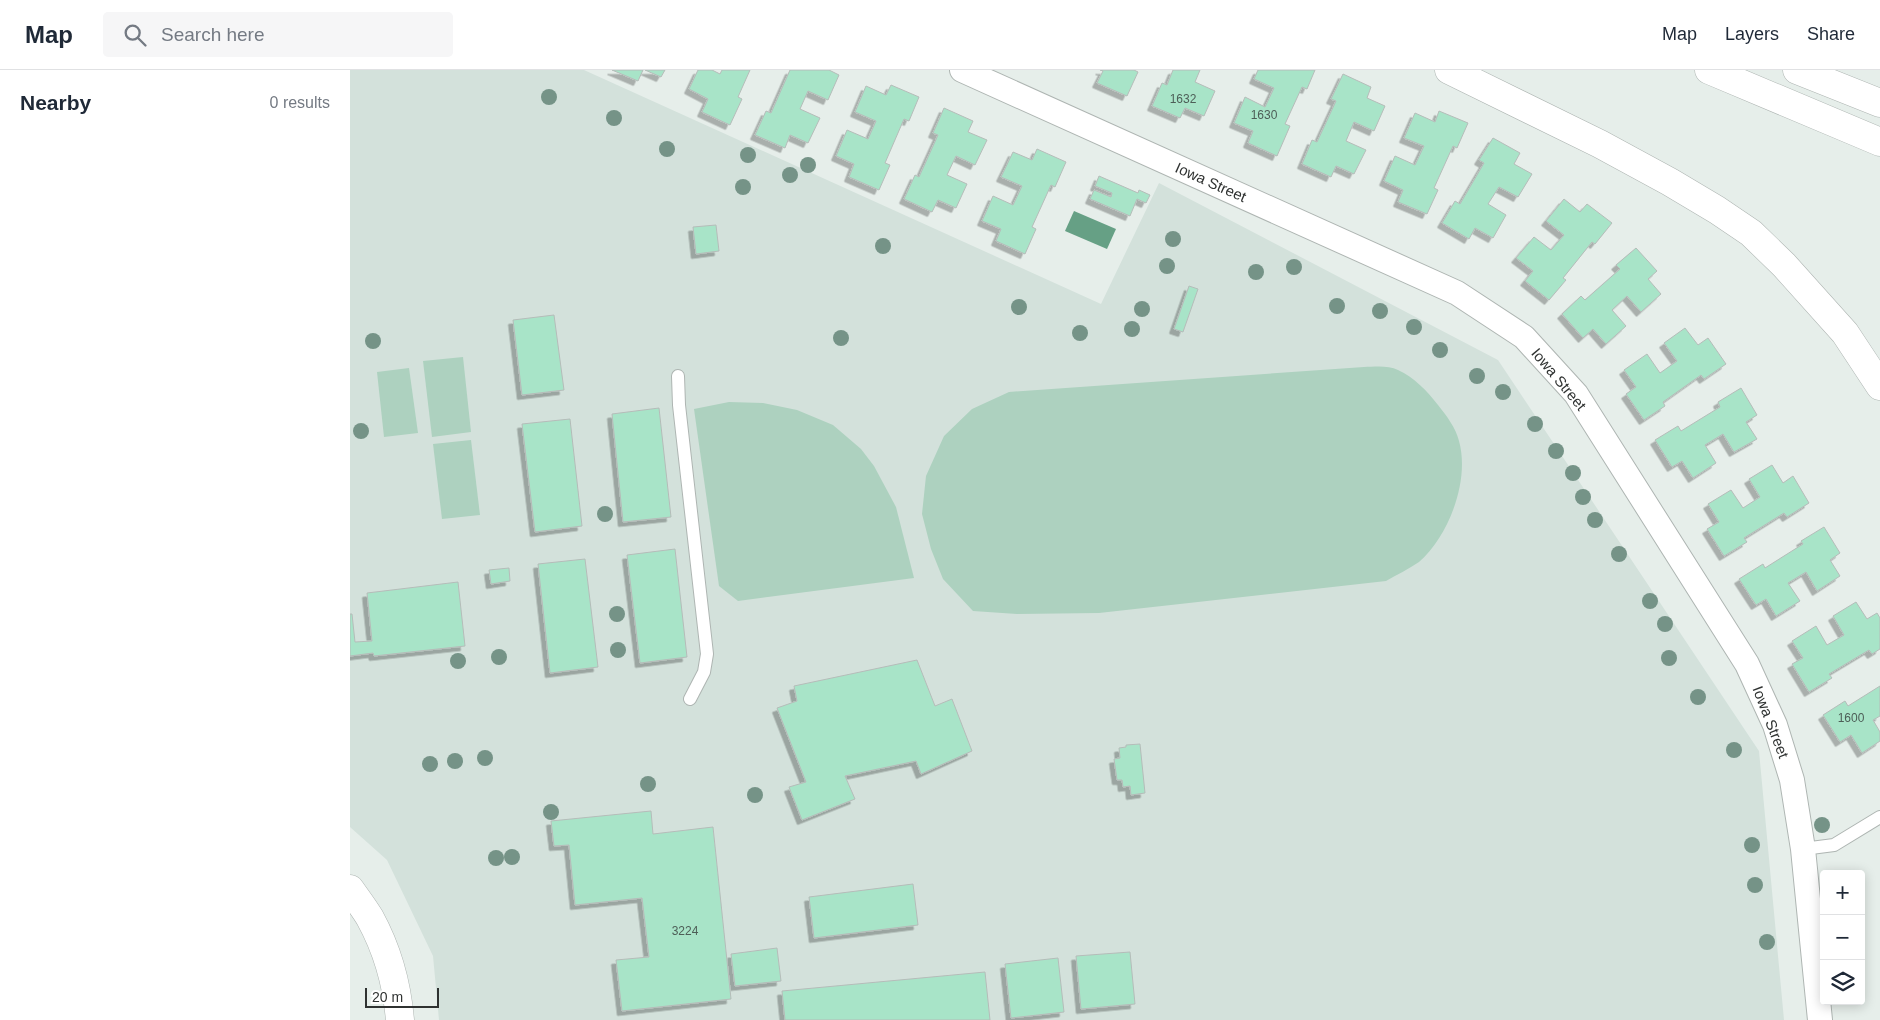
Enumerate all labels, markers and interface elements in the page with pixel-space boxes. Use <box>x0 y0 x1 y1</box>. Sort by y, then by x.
search box <box>103 12 453 57</box>
text: Map <box>25 21 73 48</box>
icon: search <box>121 21 149 49</box>
text: Search here <box>161 24 265 45</box>
text: Map <box>1662 24 1697 44</box>
text: Layers <box>1725 24 1779 44</box>
text: Share <box>1807 24 1855 44</box>
text: Nearby <box>20 91 91 114</box>
house number: 1632 <box>1170 92 1197 106</box>
text: 0 results <box>270 94 330 111</box>
house number: 1630 <box>1251 108 1278 122</box>
street label: Iowa Street <box>1173 159 1250 206</box>
street label: Iowa Street <box>1528 344 1590 414</box>
street label: Iowa Street <box>1749 684 1793 761</box>
house number: 1600 <box>1838 711 1865 725</box>
map controls <box>1820 870 1865 1005</box>
button: + <box>1820 870 1865 915</box>
button: − <box>1820 915 1865 960</box>
house number: 3224 <box>672 924 699 938</box>
button: layers <box>1820 960 1865 1005</box>
scale bar <box>365 985 439 1008</box>
text: 20 m <box>372 989 403 1005</box>

